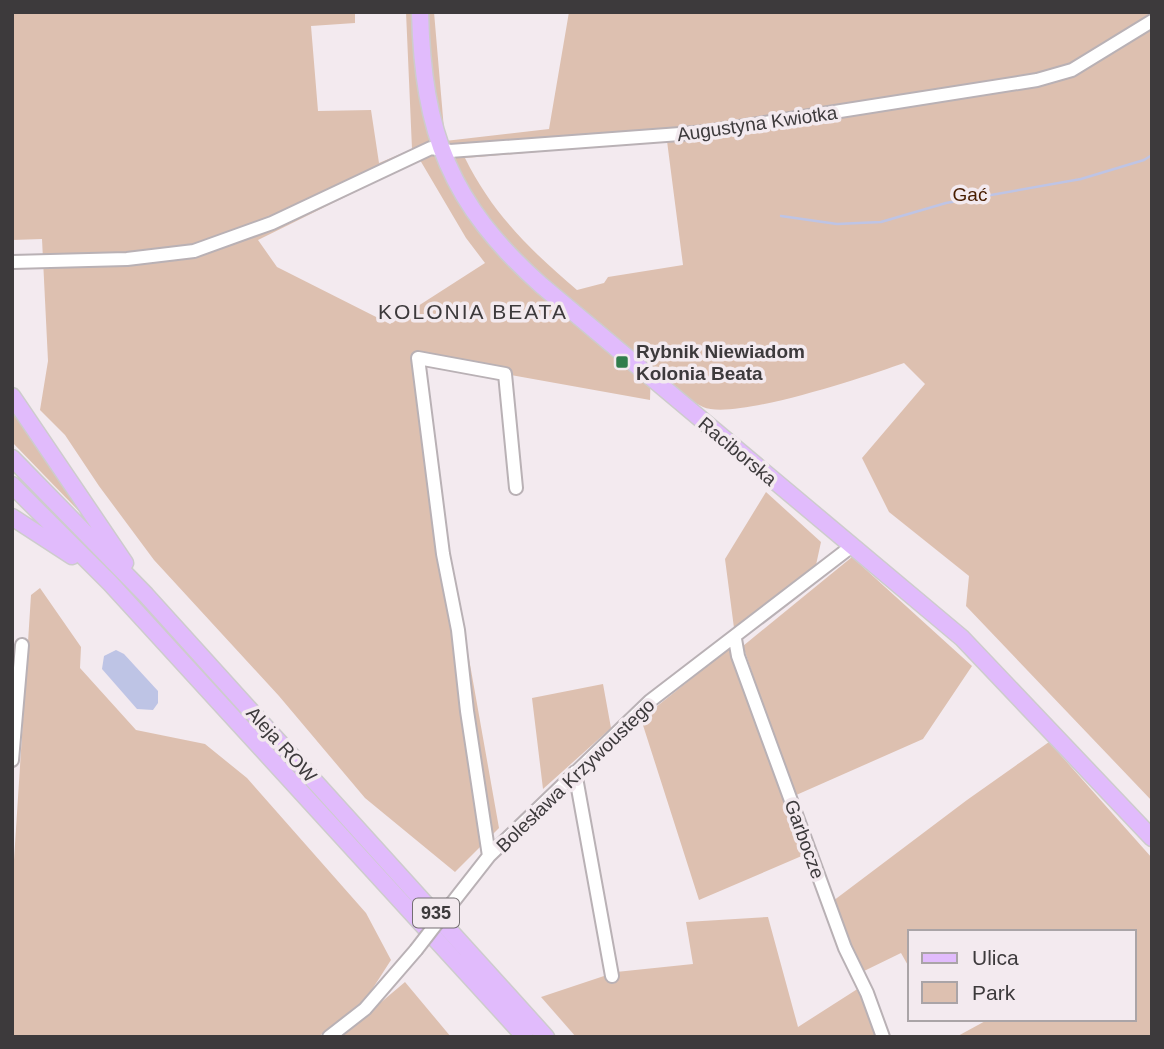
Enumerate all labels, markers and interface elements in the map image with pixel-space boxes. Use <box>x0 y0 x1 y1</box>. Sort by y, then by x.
street label: Augustyna Kwiotka <box>676 102 839 145</box>
park label: Gać <box>953 184 987 205</box>
district label: KOLONIA BEATA <box>378 300 568 323</box>
place label: Rybnik Niewiadom Kolonia Beata <box>636 341 805 384</box>
marker: Rybnik Niewiadom Kolonia Beata <box>614 354 630 370</box>
street label: Raciborska <box>695 413 781 490</box>
street label: Bolesława Krzywoustego <box>492 694 659 856</box>
street label: Aleja ROW <box>242 702 321 786</box>
street label: Garbocze <box>781 797 828 881</box>
road number: 935 <box>413 898 459 928</box>
legend <box>908 930 1136 1021</box>
text: Ulica <box>972 946 1019 969</box>
text: Park <box>972 981 1016 1004</box>

